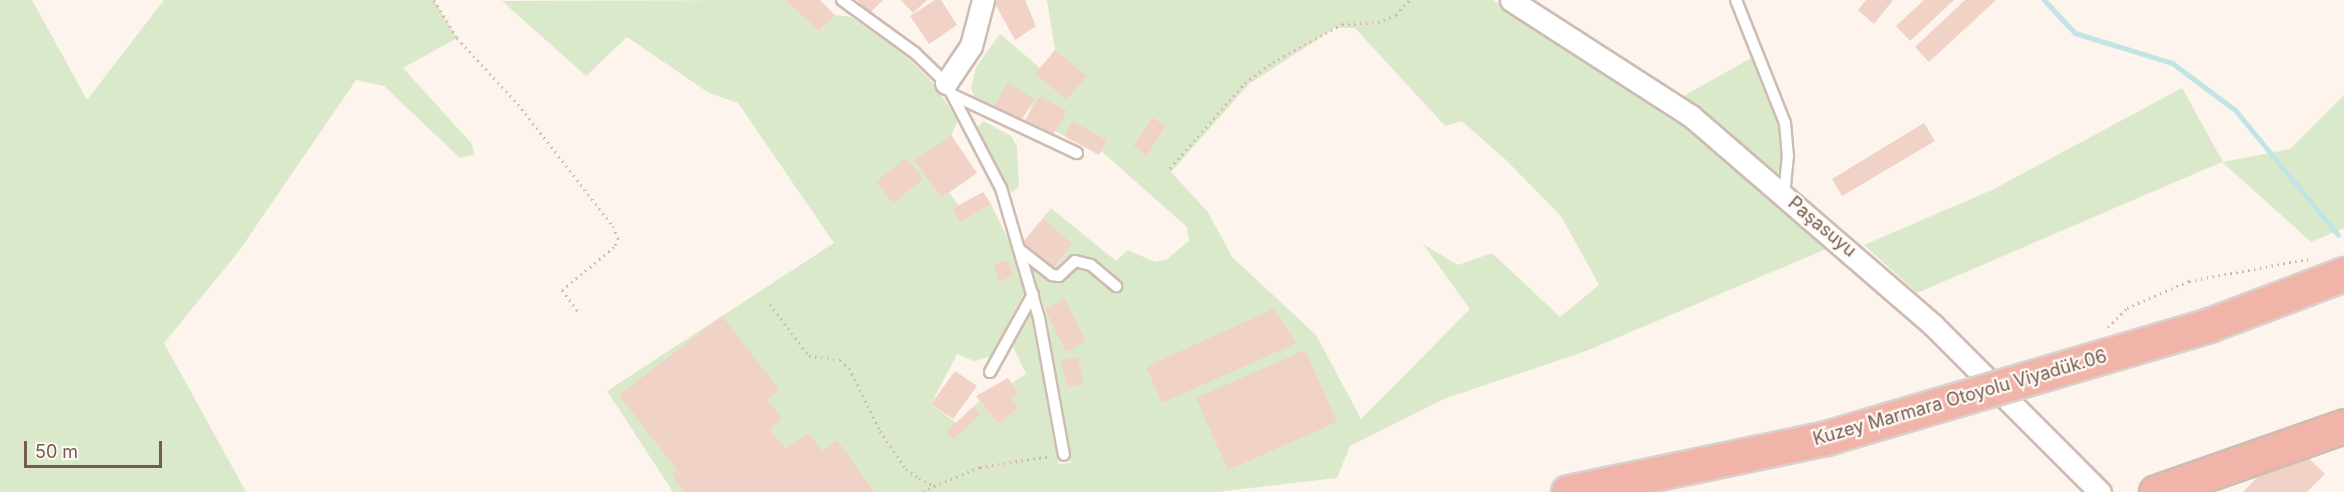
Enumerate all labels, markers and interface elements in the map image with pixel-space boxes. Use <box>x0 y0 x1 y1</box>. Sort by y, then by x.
street label: Paşasuyu <box>1784 192 1860 262</box>
street label: Kuzey Marmara Otoyolu Viyadük.06 <box>1811 346 2109 450</box>
scale bar <box>27 429 165 467</box>
text: 50 m <box>35 441 78 462</box>

